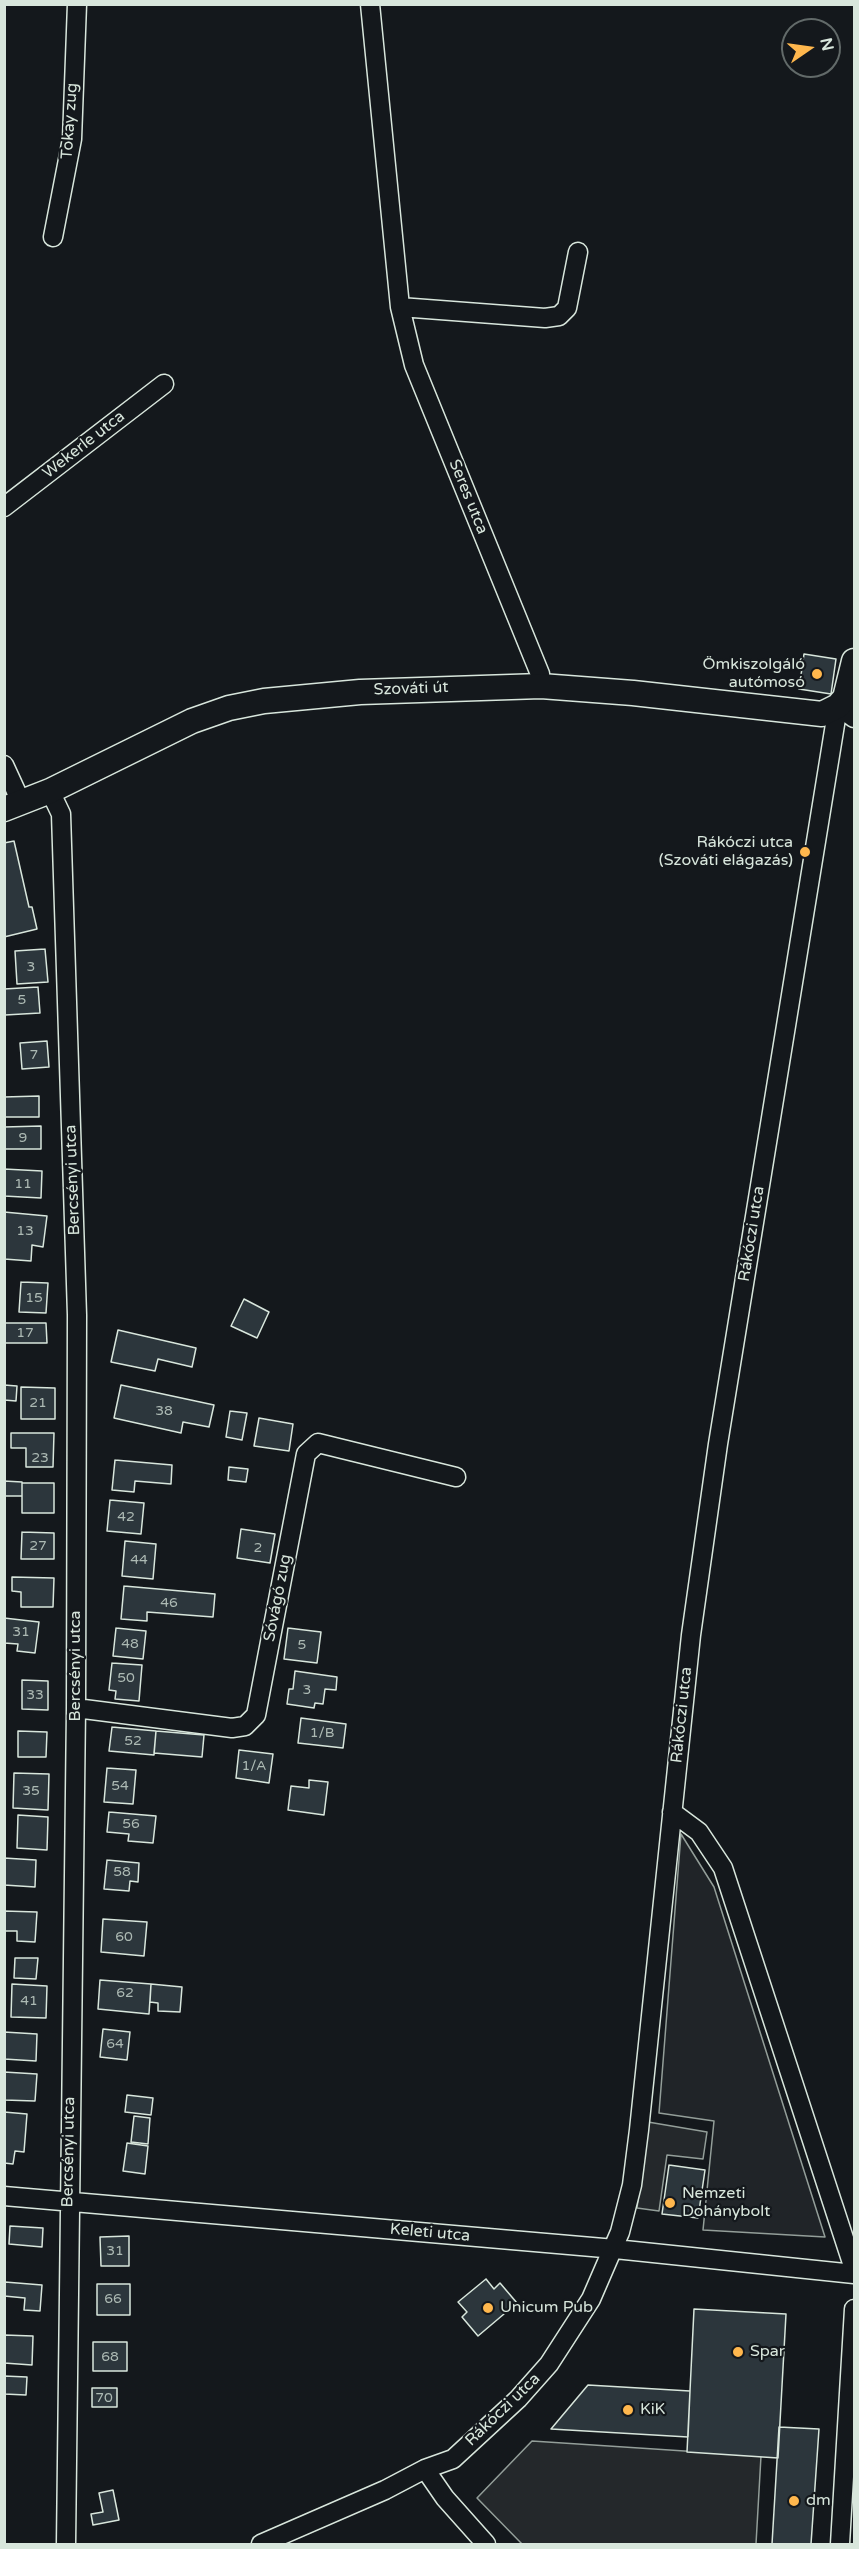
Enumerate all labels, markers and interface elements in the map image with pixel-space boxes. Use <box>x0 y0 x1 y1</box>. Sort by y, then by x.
north arrow <box>781 18 841 78</box>
text: N <box>815 36 838 53</box>
street label: Tokay zug <box>58 82 82 160</box>
street label: Wekerle utca <box>39 407 129 483</box>
street label: Seres utca <box>444 457 492 537</box>
place label: Ömkiszolgáló autómosó <box>703 655 805 693</box>
marker: Ömkiszolgáló autómosó <box>810 667 824 681</box>
street label: Szováti út <box>373 678 449 700</box>
place label: Rákóczi utca (Szováti elágazás) <box>659 833 793 871</box>
marker: Rákóczi utca (Szováti elágazás) <box>798 845 812 859</box>
house number: 3 <box>27 959 35 975</box>
house number: 5 <box>18 992 26 1008</box>
house number: 7 <box>30 1047 38 1063</box>
street label: Bercsényi utca <box>61 1124 85 1236</box>
house number: 9 <box>19 1130 27 1146</box>
house number: 11 <box>14 1176 32 1192</box>
street label: Rákóczi utca <box>735 1185 769 1283</box>
house number: 13 <box>16 1223 34 1239</box>
house number: 15 <box>25 1290 43 1306</box>
house number: 17 <box>16 1325 34 1341</box>
house number: 21 <box>29 1395 47 1411</box>
house number: 38 <box>155 1403 173 1419</box>
house number: 23 <box>31 1450 49 1466</box>
house number: 42 <box>117 1509 135 1525</box>
house number: 27 <box>29 1538 47 1554</box>
house number: 2 <box>254 1540 262 1556</box>
house number: 44 <box>130 1552 148 1568</box>
street label: Sóvágó zug <box>260 1553 296 1643</box>
house number: 46 <box>160 1595 178 1611</box>
street label: Bercsényi utca <box>66 1611 86 1721</box>
house number: 31 <box>12 1624 30 1640</box>
house number: 48 <box>121 1636 139 1652</box>
house number: 5 <box>298 1637 306 1653</box>
street label: Rákóczi utca <box>667 1666 697 1764</box>
house number: 50 <box>117 1670 135 1686</box>
house number: 3 <box>303 1682 311 1698</box>
house number: 33 <box>26 1687 44 1703</box>
house number: 1/B <box>310 1725 334 1741</box>
house number: 52 <box>124 1733 142 1749</box>
house number: 1/A <box>242 1758 266 1774</box>
house number: 54 <box>111 1778 129 1794</box>
house number: 35 <box>22 1783 40 1799</box>
house number: 56 <box>122 1816 140 1832</box>
house number: 58 <box>113 1864 131 1880</box>
house number: 60 <box>115 1929 133 1945</box>
house number: 62 <box>116 1985 134 2001</box>
house number: 41 <box>20 1993 38 2009</box>
house number: 64 <box>106 2036 124 2052</box>
street label: Bercsényi utca <box>58 2096 80 2208</box>
place label: Nemzeti Dohánybolt <box>682 2184 770 2222</box>
marker: Nemzeti Dohánybolt <box>663 2196 677 2210</box>
street label: Keleti utca <box>389 2220 471 2246</box>
house number: 31 <box>106 2243 124 2259</box>
house number: 66 <box>104 2291 122 2307</box>
place label: Unicum Pub <box>500 2298 593 2318</box>
marker: Unicum Pub <box>481 2301 495 2315</box>
place label: Spar <box>750 2342 785 2362</box>
marker: Spar <box>731 2345 745 2359</box>
house number: 68 <box>101 2349 119 2365</box>
street label: Rákóczi utca <box>462 2370 544 2450</box>
house number: 70 <box>95 2390 113 2406</box>
place label: KiK <box>640 2400 665 2420</box>
marker: KiK <box>621 2403 635 2417</box>
place label: dm <box>806 2491 831 2511</box>
marker: dm <box>787 2494 801 2508</box>

